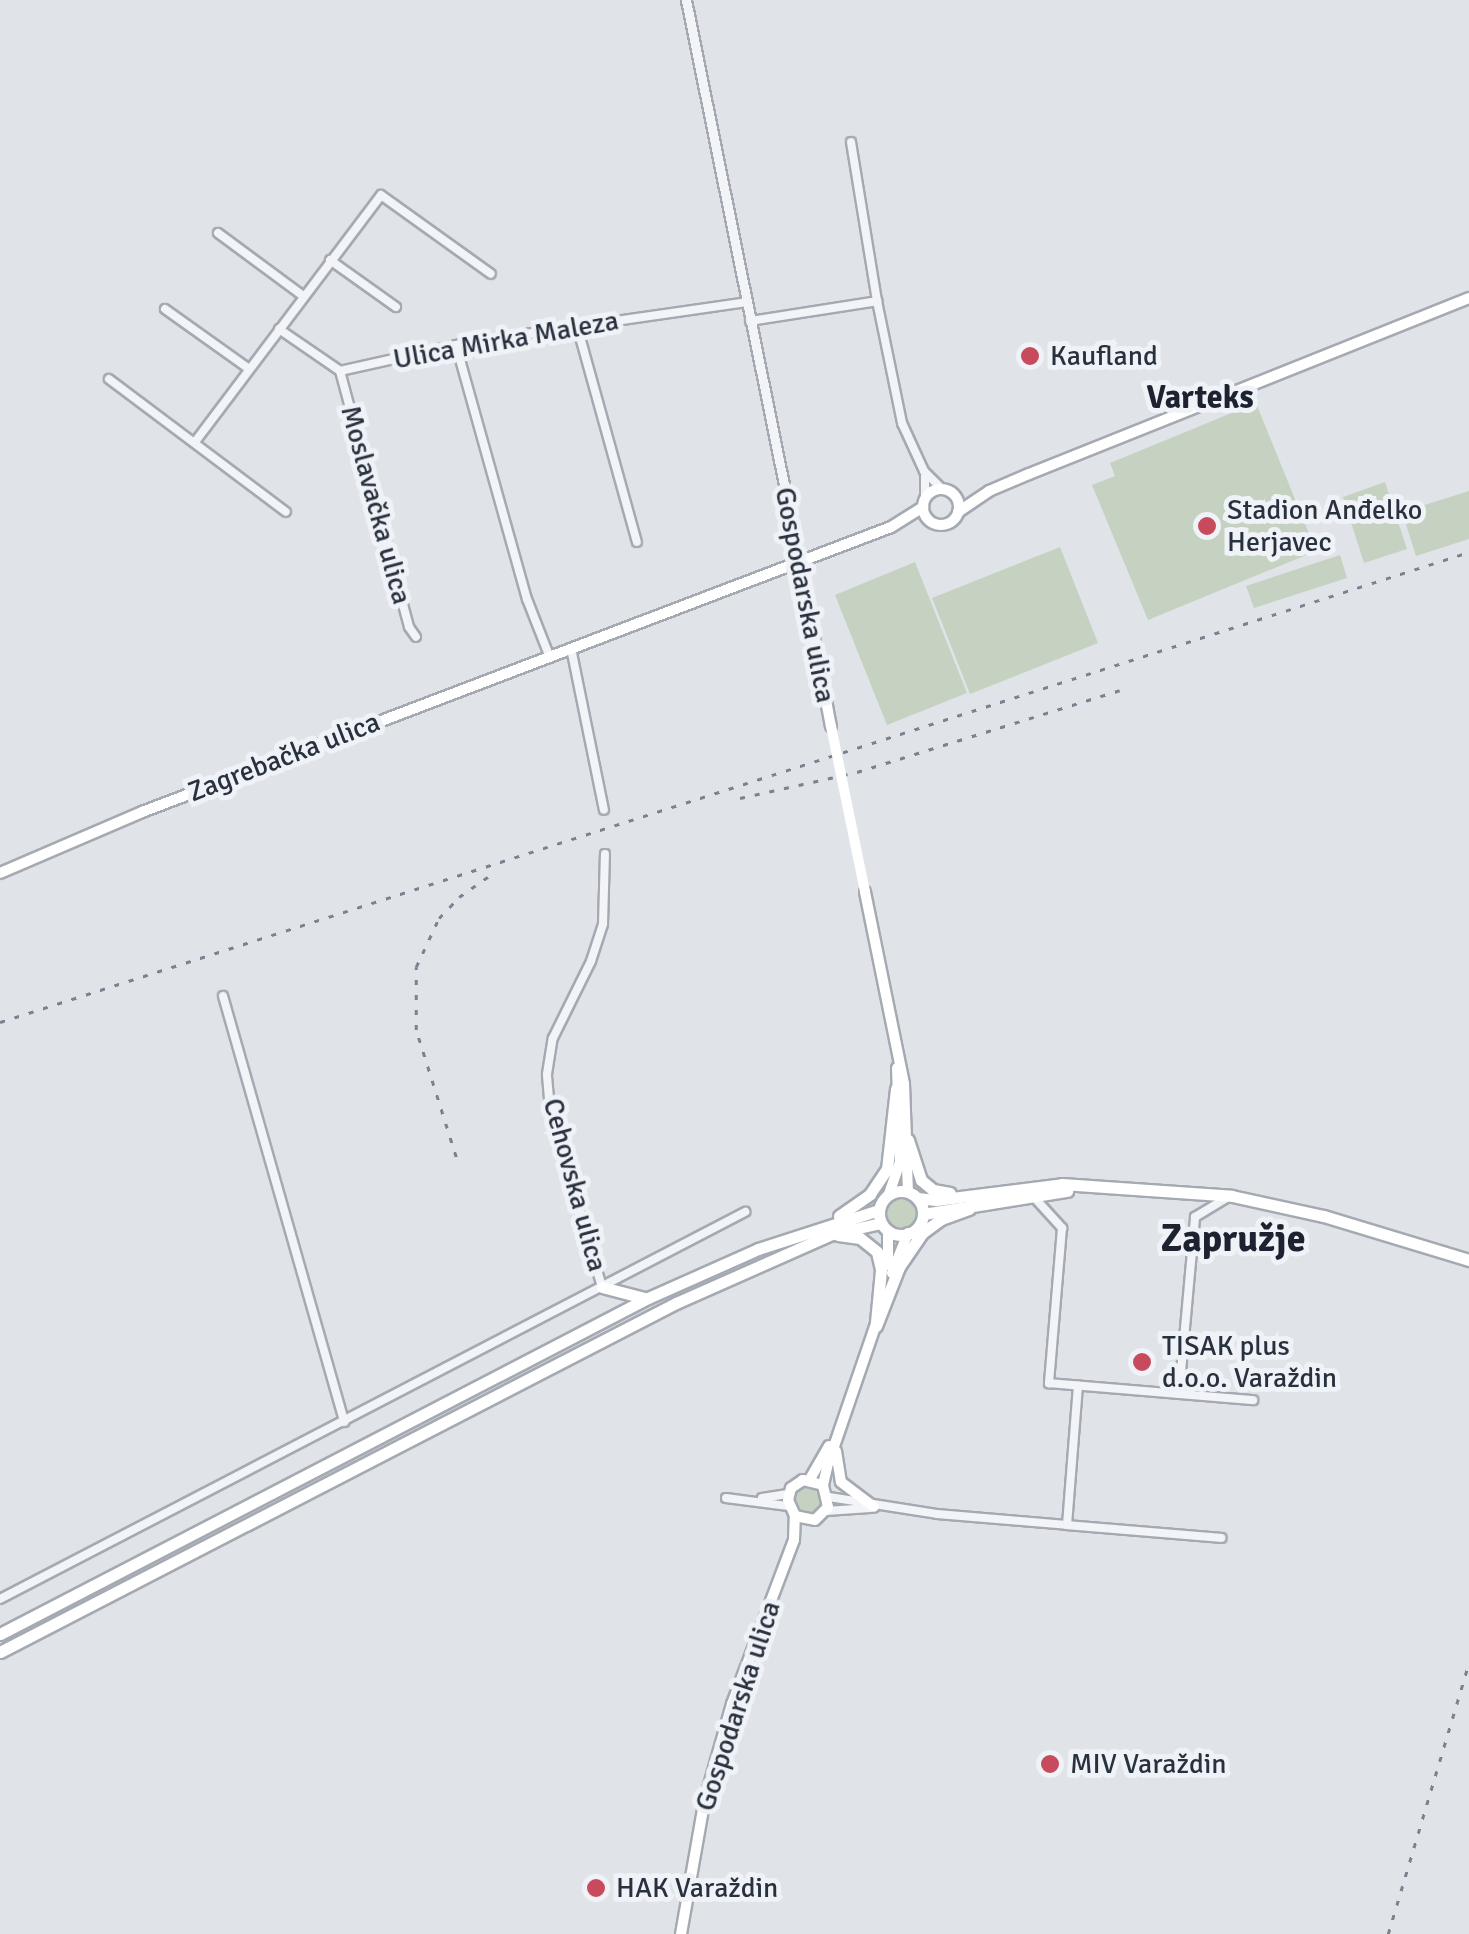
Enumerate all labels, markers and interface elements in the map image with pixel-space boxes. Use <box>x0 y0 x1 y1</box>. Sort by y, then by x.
street label: Ulica Mirka Maleza <box>391 304 621 376</box>
place label: Kaufland <box>1050 339 1158 373</box>
marker: Kaufland <box>1019 345 1041 367</box>
district label: Varteks <box>1146 379 1254 417</box>
street label: Moslavačka ulica <box>333 402 419 608</box>
street label: Gospodarska ulica <box>768 485 842 705</box>
place label: Stadion Anđelko Herjavec <box>1227 493 1422 559</box>
marker: Stadion Anđelko Herjavec <box>1196 515 1218 537</box>
street label: Zagrebačka ulica <box>183 705 385 809</box>
street label: Cehovska ulica <box>536 1095 614 1275</box>
district label: Zapružje <box>1160 1216 1306 1262</box>
place label: TISAK plus d.o.o. Varaždin <box>1162 1329 1337 1395</box>
marker: TISAK plus d.o.o. Varaždin <box>1131 1351 1153 1373</box>
street label: Gospodarska ulica <box>688 1597 788 1815</box>
place label: MIV Varaždin <box>1070 1747 1227 1781</box>
marker: MIV Varaždin <box>1039 1753 1061 1775</box>
place label: HAK Varaždin <box>616 1871 778 1905</box>
marker: HAK Varaždin <box>585 1877 607 1899</box>

